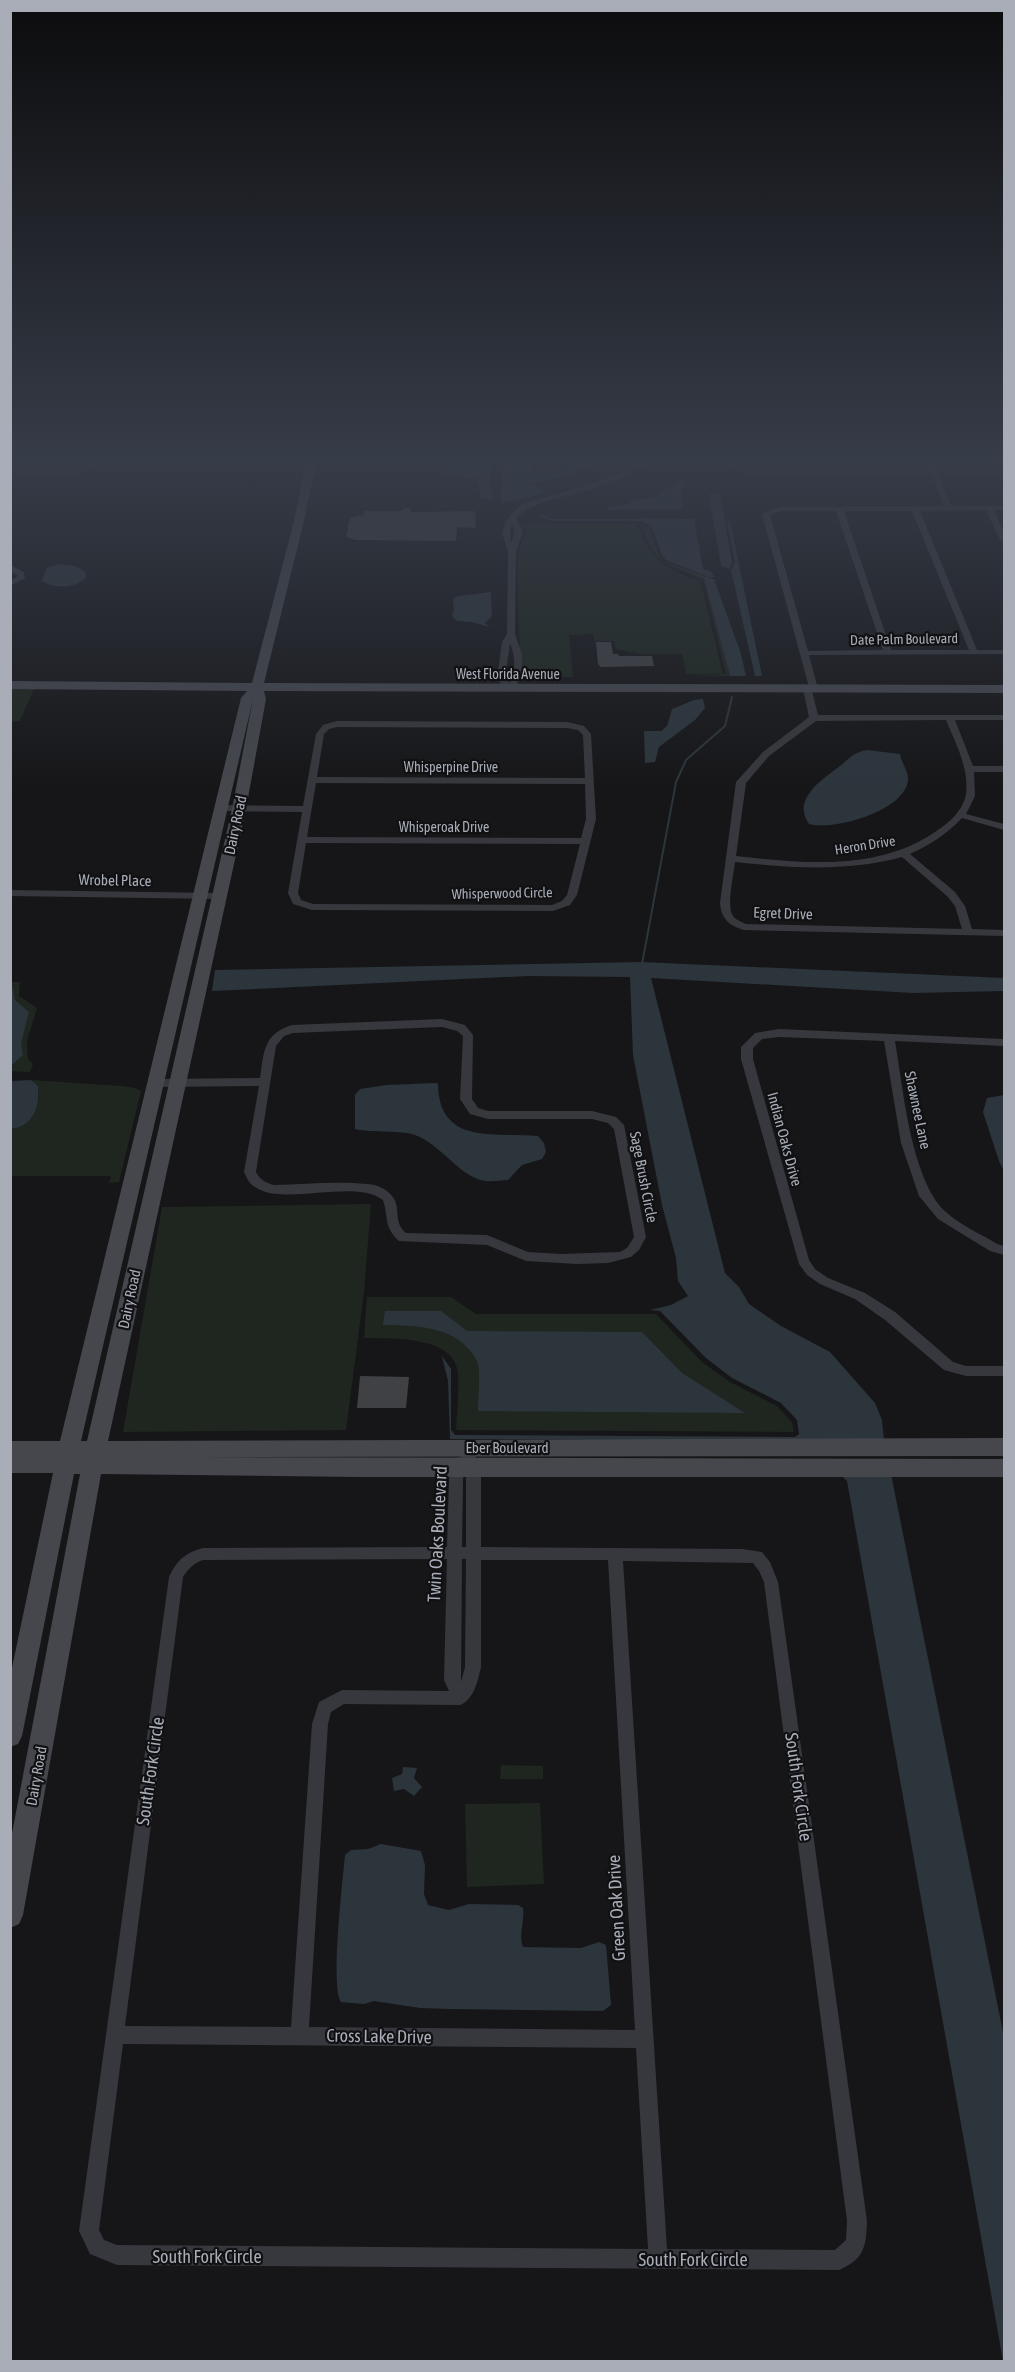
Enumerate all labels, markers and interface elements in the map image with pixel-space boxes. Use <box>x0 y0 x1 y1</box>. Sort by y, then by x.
street label: Date Palm Boulevard <box>850 630 958 648</box>
street label: West Florida Avenue <box>456 666 560 682</box>
street label: Whisperpine Drive <box>404 759 498 775</box>
street label: Dairy Road <box>220 794 250 856</box>
street label: Whisperoak Drive <box>399 819 489 835</box>
street label: Heron Drive <box>834 832 896 858</box>
street label: Wrobel Place <box>78 871 152 889</box>
street label: Whisperwood Circle <box>451 884 553 902</box>
street label: Egret Drive <box>753 903 813 923</box>
street label: Shawnee Lane <box>901 1069 935 1151</box>
street label: Indian Oaks Drive <box>764 1090 806 1188</box>
street label: Sage Brush Circle <box>627 1130 661 1224</box>
street label: Dairy Road <box>114 1268 144 1330</box>
street label: Eber Boulevard <box>465 1439 549 1456</box>
street label: Twin Oaks Boulevard <box>423 1465 451 1603</box>
street label: South Fork Circle <box>132 1716 168 1826</box>
street label: South Fork Circle <box>781 1732 817 1842</box>
street label: Dairy Road <box>22 1745 50 1807</box>
street label: Green Oak Drive <box>603 1854 629 1962</box>
street label: Cross Lake Drive <box>326 2025 432 2047</box>
street label: South Fork Circle <box>152 2246 262 2267</box>
street label: South Fork Circle <box>638 2249 748 2270</box>

